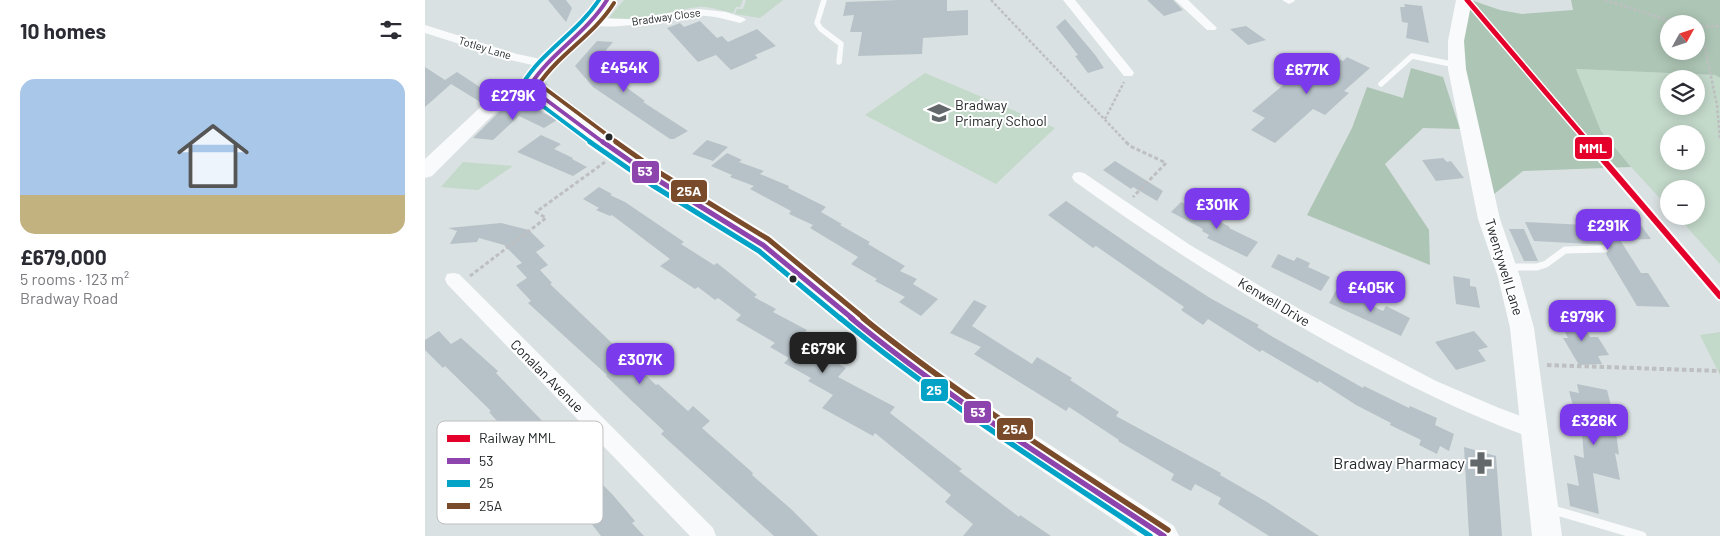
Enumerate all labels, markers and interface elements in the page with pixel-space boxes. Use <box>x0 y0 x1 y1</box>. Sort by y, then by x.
street label: Bradway Close <box>631 5 701 28</box>
north arrow <box>1660 15 1705 60</box>
map controls <box>1660 15 1705 225</box>
icon: filters <box>377 16 405 44</box>
text: 10 homes <box>20 18 106 43</box>
street label: Totley Lane <box>457 33 513 62</box>
pin: £454K <box>589 51 659 93</box>
pin: £677K <box>1272 52 1342 95</box>
text: £454K <box>600 57 648 76</box>
text: £677K <box>1285 59 1329 78</box>
button: layers <box>1660 70 1705 115</box>
pin: £279K <box>478 78 548 121</box>
text: £279K <box>490 85 536 104</box>
place label: Bradway Primary School <box>955 96 1047 129</box>
school or university icon: Bradway Primary School <box>926 100 952 126</box>
icon: home <box>168 111 258 201</box>
button: + <box>1660 125 1705 170</box>
unlabelled marker <box>604 132 614 142</box>
line badge: MML <box>1574 136 1613 160</box>
text: MML <box>1579 139 1607 156</box>
line badge: 53 <box>631 160 660 184</box>
text: 53 <box>637 162 653 179</box>
line badge: 25A <box>670 179 708 203</box>
button: − <box>1660 180 1705 225</box>
text: 25A <box>677 182 702 199</box>
pin: £301K <box>1182 188 1252 230</box>
text: £301K <box>1195 194 1239 213</box>
pin: £291K <box>1573 208 1643 251</box>
text: £291K <box>1587 215 1629 234</box>
street label: Twentywell Lane <box>1482 216 1527 317</box>
text: £679,000 <box>20 244 107 269</box>
text: 5 rooms · 123 m² <box>20 269 129 288</box>
pin: £405K <box>1336 270 1406 313</box>
street label: Kenwell Drive <box>1235 273 1313 330</box>
unlabelled marker <box>788 274 798 284</box>
text: £405K <box>1347 277 1395 296</box>
text: Bradway Road <box>20 288 118 307</box>
pin: £979K <box>1547 300 1617 342</box>
text: £979K <box>1560 306 1604 325</box>
pin: £679K <box>788 332 858 374</box>
street label: Conalan Avenue <box>507 336 587 416</box>
text: £679K <box>801 338 845 357</box>
pin: £307K <box>605 342 675 385</box>
text: £307K <box>617 349 663 368</box>
line badge: 25 <box>920 378 949 402</box>
text: 25 <box>926 381 942 398</box>
line badge: 53 <box>963 400 992 424</box>
text: 53 <box>970 403 986 420</box>
pin: £326K <box>1559 404 1629 446</box>
text: £326K <box>1571 410 1617 429</box>
line badge: 25A <box>996 417 1034 441</box>
text: 25A <box>1003 420 1028 437</box>
legend <box>437 421 603 524</box>
text: Railway MML <box>479 429 556 446</box>
pharmacy icon: Bradway Pharmacy <box>1468 450 1494 476</box>
text: 53 <box>479 452 493 469</box>
place label: Bradway Pharmacy <box>1333 453 1466 472</box>
text: 25 <box>479 474 494 491</box>
text: 25A <box>479 497 503 514</box>

